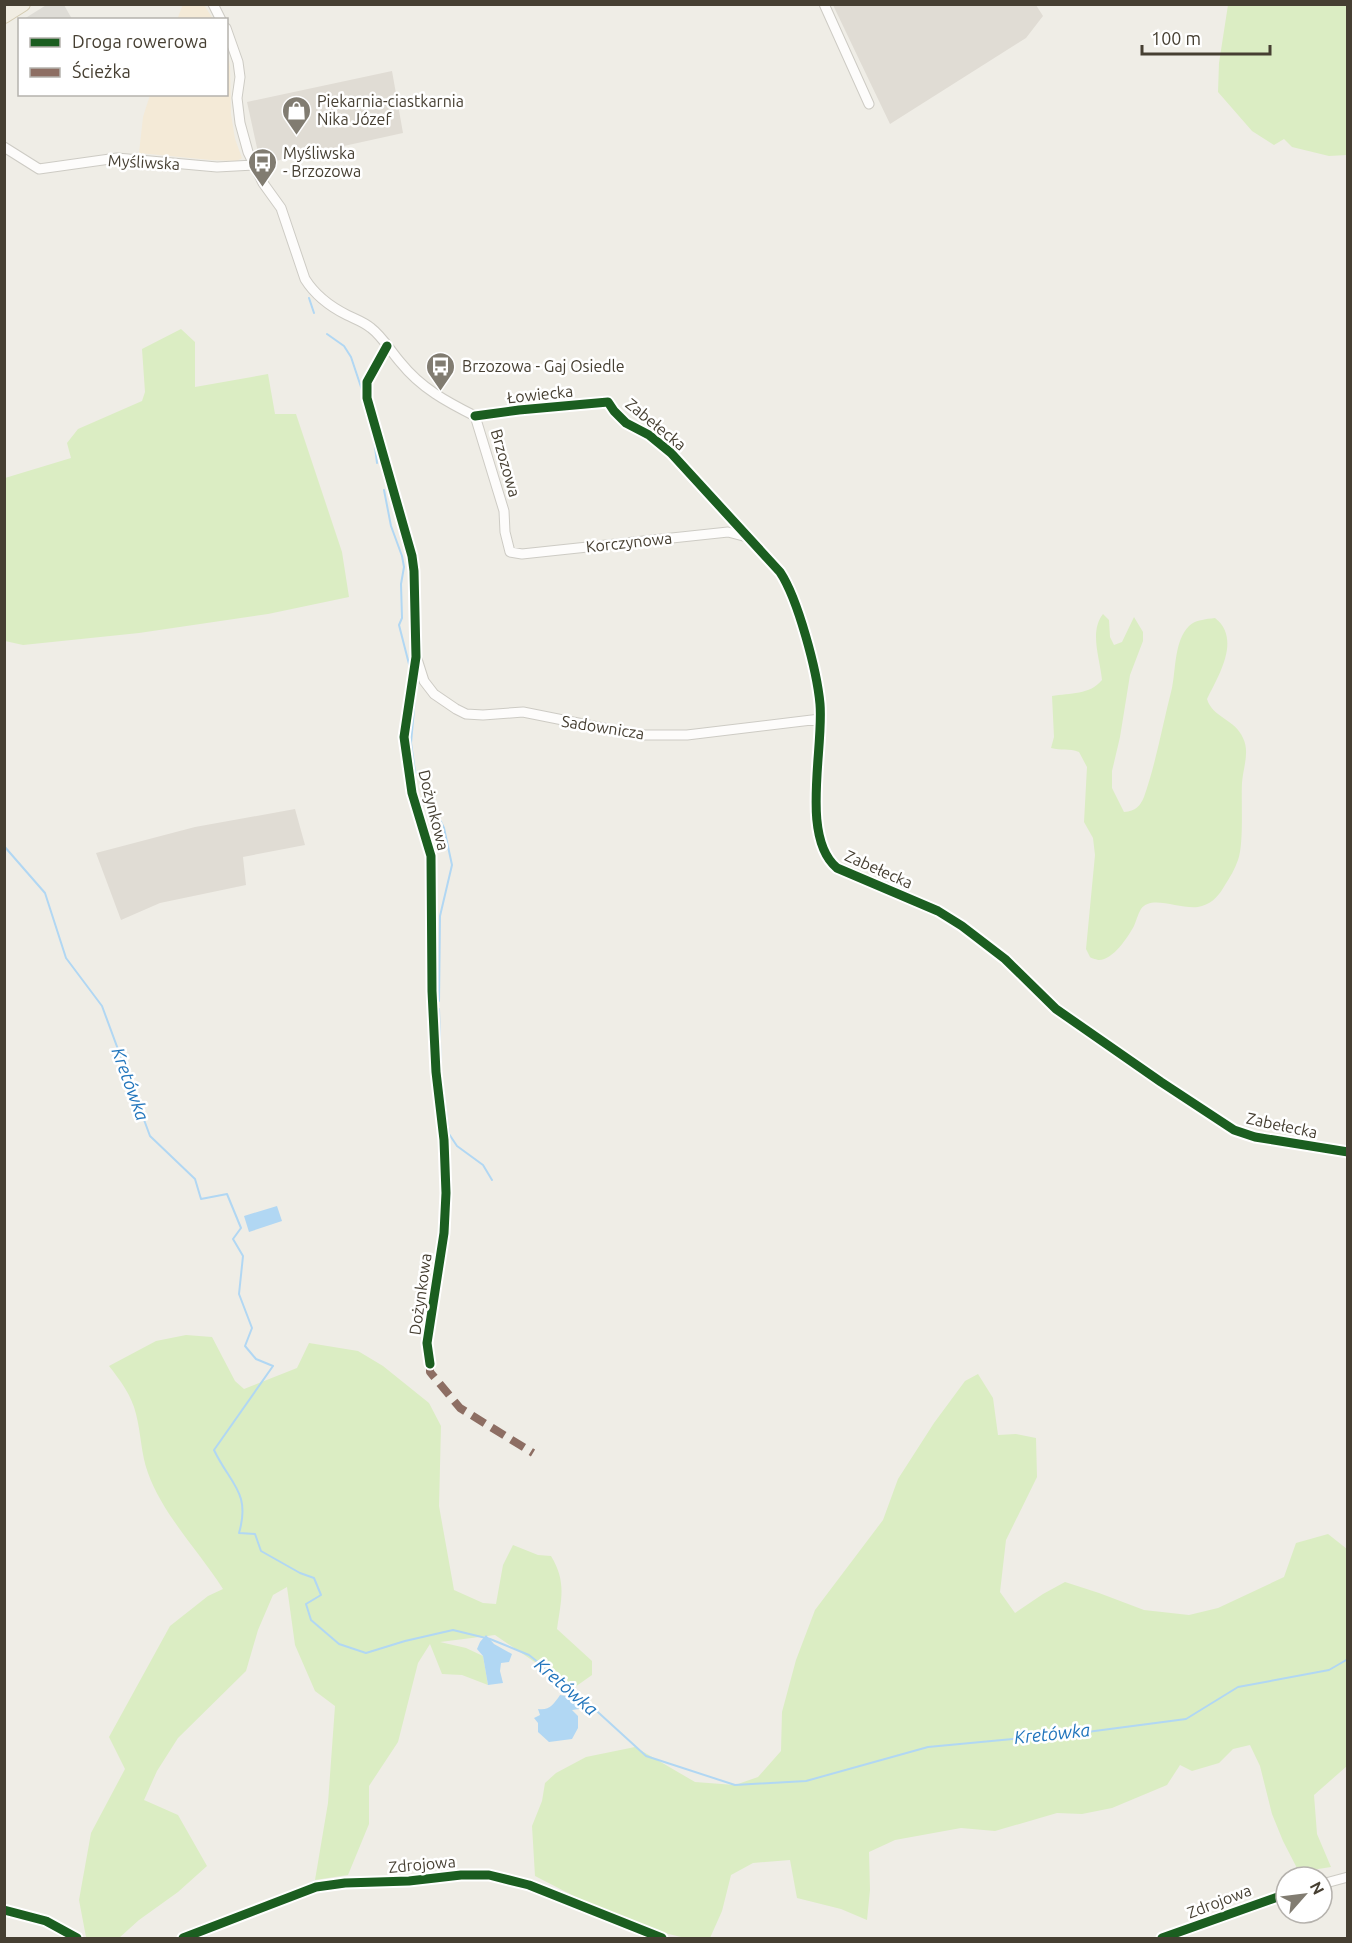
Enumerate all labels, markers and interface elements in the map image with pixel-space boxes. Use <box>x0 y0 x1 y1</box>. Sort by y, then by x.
legend <box>18 18 228 96</box>
scale bar <box>1142 18 1270 56</box>
text: 100 m <box>1151 28 1201 48</box>
text: Droga rowerowa <box>72 31 208 51</box>
text: Ścieżka <box>72 60 131 81</box>
place label: Piekarnia-ciastkarnia Nika Józef <box>317 92 464 128</box>
shop icon: Piekarnia-ciastkarnia Nika Józef <box>280 94 312 136</box>
place label: Myśliwska - Brzozowa <box>283 144 361 180</box>
bus stop icon: Myśliwska - Brzozowa <box>246 146 278 188</box>
street label: Myśliwska <box>107 151 181 173</box>
bus stop icon: Brzozowa - Gaj Osiedle <box>425 350 457 392</box>
place label: Brzozowa - Gaj Osiedle <box>462 357 625 375</box>
street label: Łowiecka <box>506 382 574 406</box>
street label: Zabełecka <box>622 394 690 454</box>
street label: Brzozowa <box>488 427 524 499</box>
street label: Korczynowa <box>585 529 673 555</box>
street label: Sadownicza <box>560 712 646 742</box>
street label: Dożynkowa <box>415 768 453 852</box>
street label: Zabełecka <box>842 846 916 892</box>
water label: Kretówka <box>108 1044 153 1123</box>
street label: Zabełecka <box>1245 1109 1319 1141</box>
street label: Dożynkowa <box>405 1252 435 1336</box>
water label: Kretówka <box>531 1654 602 1719</box>
water label: Kretówka <box>1013 1719 1091 1747</box>
street label: Zdrojowa <box>388 1852 456 1876</box>
north arrow <box>1274 1865 1334 1925</box>
text: N <box>1306 1878 1328 1897</box>
street label: Zdrojowa <box>1184 1880 1254 1922</box>

